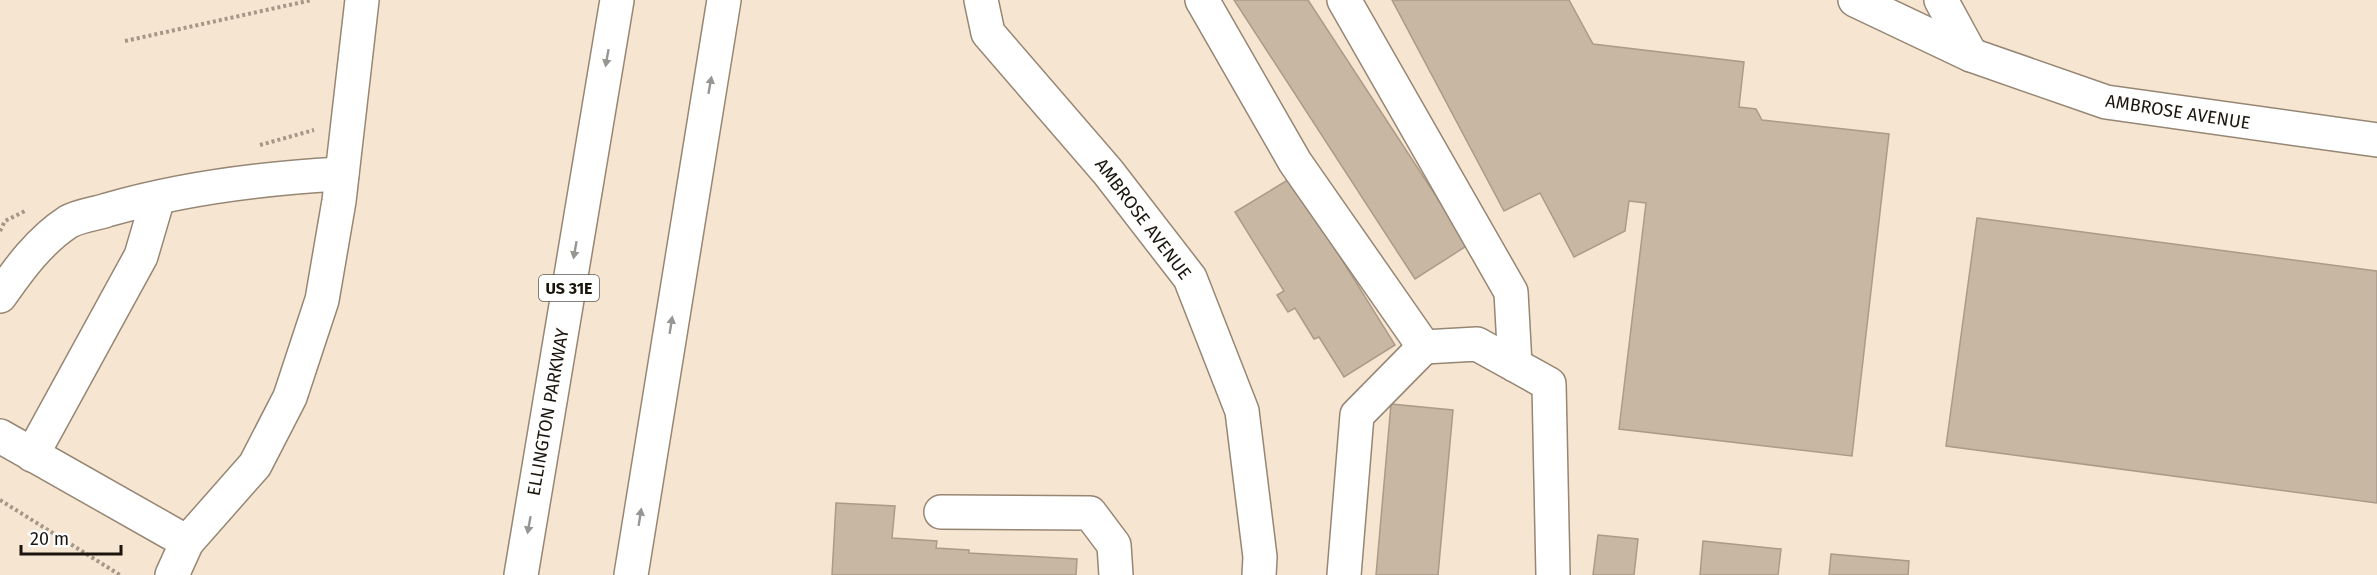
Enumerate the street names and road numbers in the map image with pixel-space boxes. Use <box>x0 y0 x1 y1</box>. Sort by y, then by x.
street label: AMBROSE AVENUE <box>2104 90 2252 134</box>
street label: AMBROSE AVENUE <box>1090 154 1196 284</box>
road number: US 31E <box>539 275 599 301</box>
street label: ELLINGTON PARKWAY <box>522 326 574 498</box>

